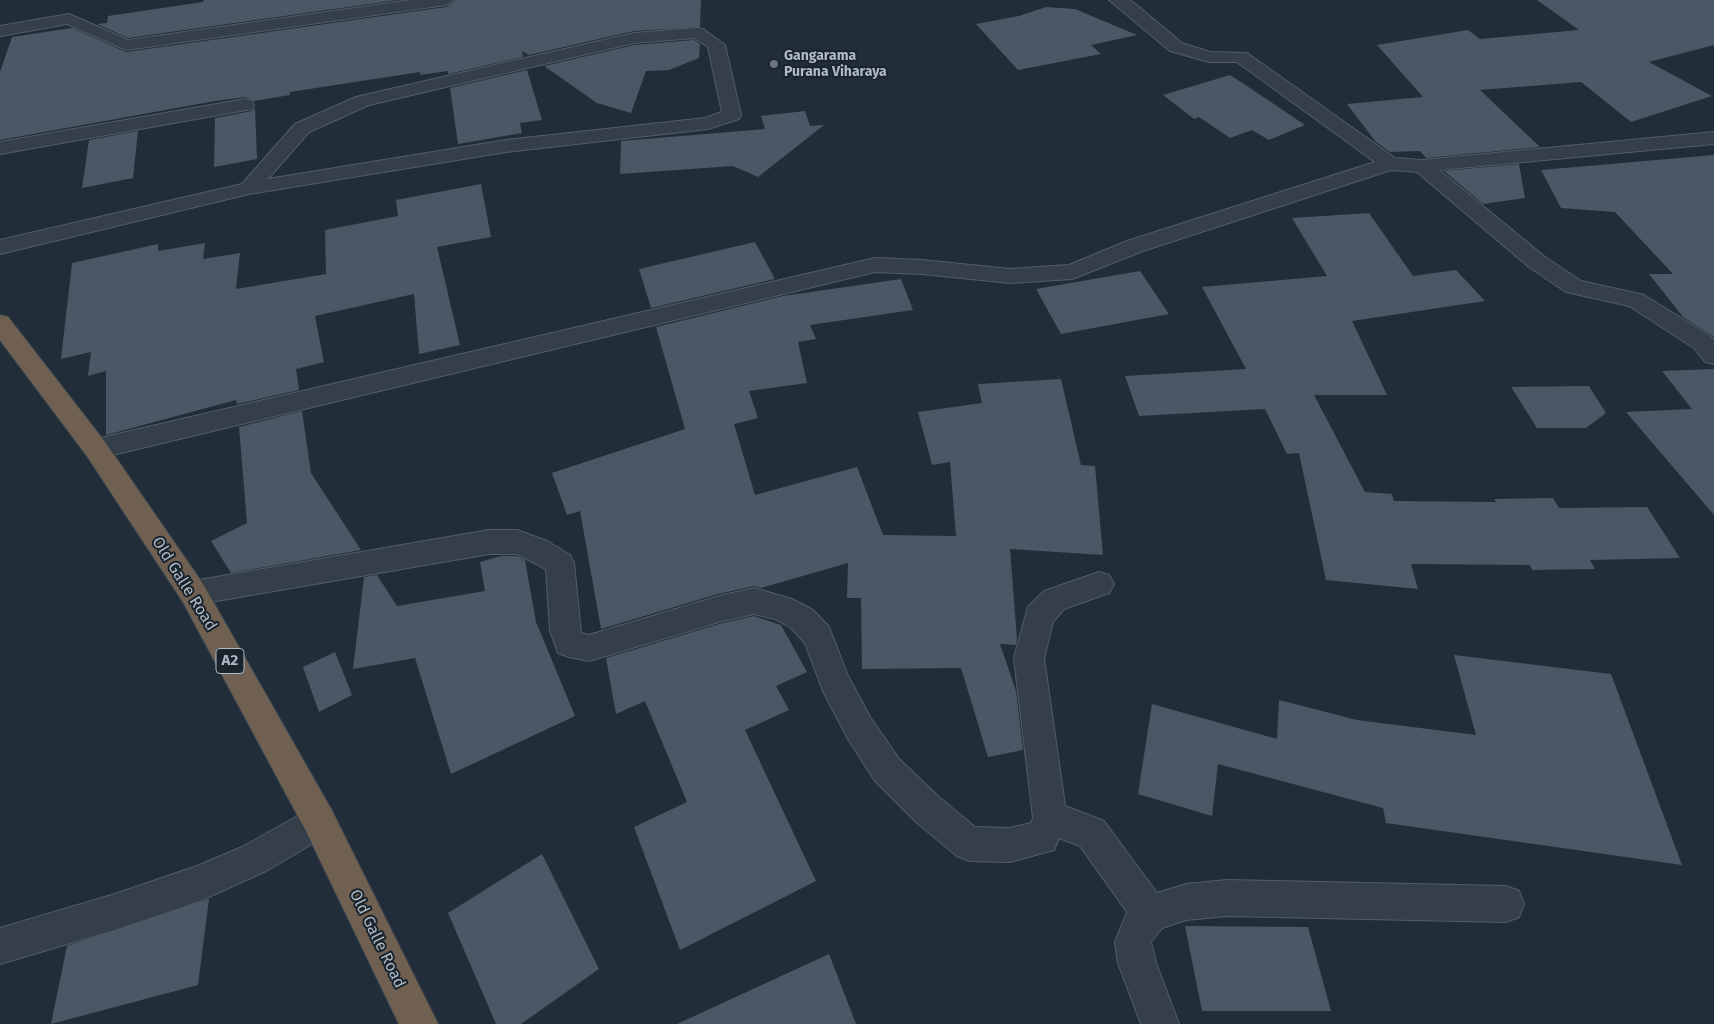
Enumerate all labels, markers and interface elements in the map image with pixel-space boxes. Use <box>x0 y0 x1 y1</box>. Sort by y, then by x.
place label: Gangarama Purana Viharaya <box>784 48 887 80</box>
marker: Gangarama Purana Viharaya <box>768 58 780 70</box>
street label: Old Galle Road <box>147 533 221 635</box>
road number: A2 <box>216 648 244 674</box>
street label: Old Galle Road <box>345 887 409 991</box>

